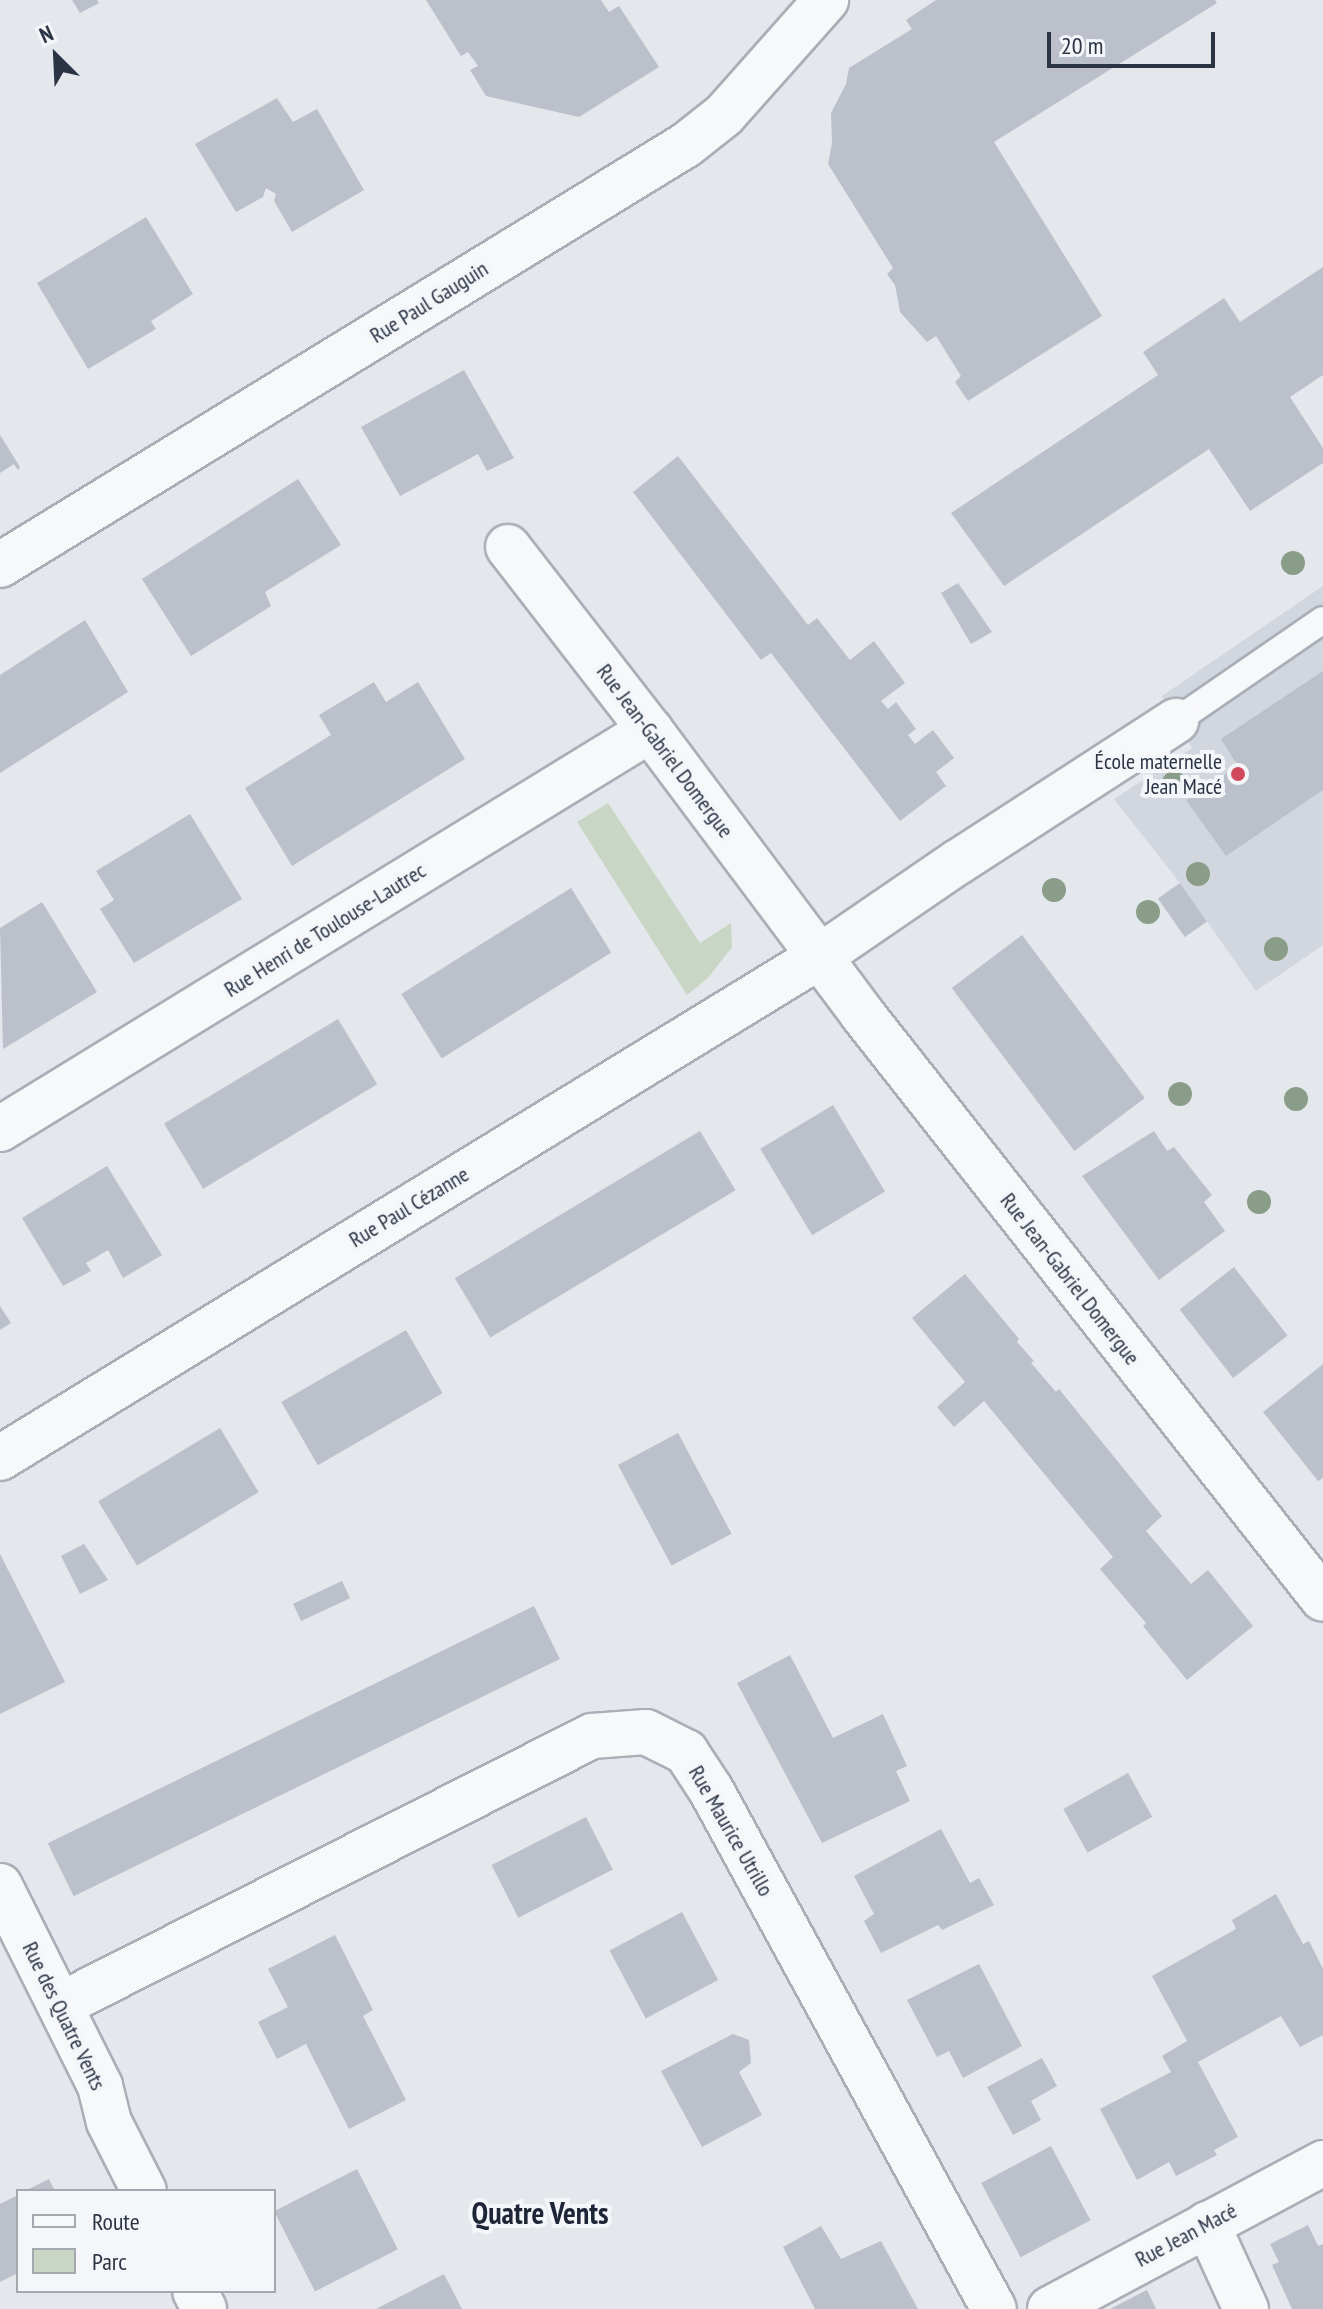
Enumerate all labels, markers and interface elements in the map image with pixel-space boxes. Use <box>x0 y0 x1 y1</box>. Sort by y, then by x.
north arrow <box>16 16 96 96</box>
scale bar <box>1051 16 1219 66</box>
text: N <box>35 19 57 49</box>
text: 20 m <box>1061 30 1103 61</box>
street label: Rue Paul Gauguin <box>365 255 493 349</box>
street label: Rue Jean-Gabriel Domergue <box>591 659 739 843</box>
place label: École maternelle Jean Macé <box>1095 748 1222 800</box>
marker: École maternelle Jean Macé <box>1229 765 1247 783</box>
street label: Rue Henri de Toulouse-Lautrec <box>219 857 431 1003</box>
street label: Rue Paul Cézanne <box>344 1161 474 1253</box>
street label: Rue Jean-Gabriel Domergue <box>995 1188 1145 1370</box>
street label: Rue Maurice Utrillo <box>683 1761 779 1901</box>
street label: Rue des Quatre Vents <box>17 1937 111 2095</box>
legend <box>16 2189 276 2293</box>
district label: Quatre Vents <box>471 2195 609 2231</box>
street label: Rue Jean Macé <box>1131 2197 1241 2273</box>
text: Route <box>92 2206 140 2237</box>
text: Parc <box>92 2246 127 2277</box>

